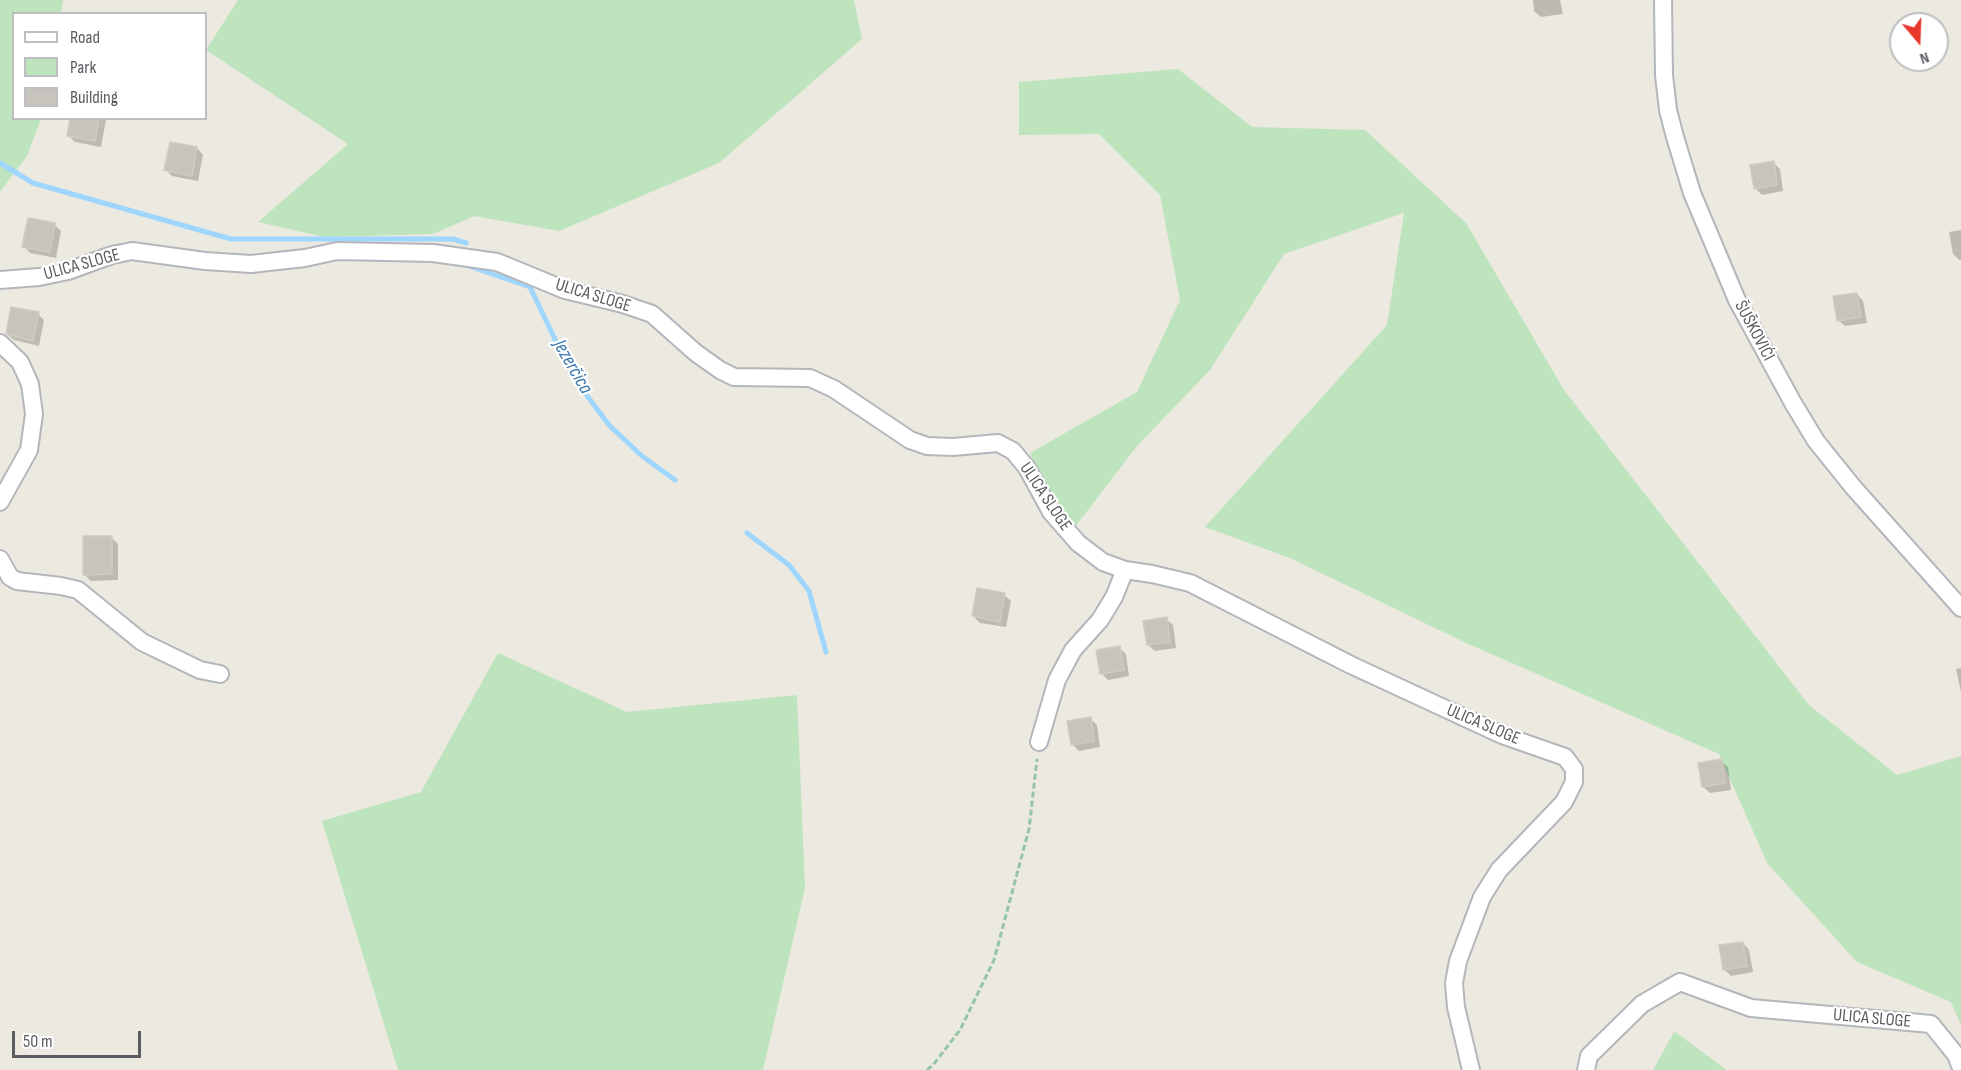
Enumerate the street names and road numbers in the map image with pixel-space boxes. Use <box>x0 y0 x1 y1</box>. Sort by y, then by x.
street label: ULICA SLOGE <box>42 244 122 286</box>
street label: ULICA SLOGE <box>553 274 633 318</box>
street label: ŠUŠKOVIĆI <box>1729 297 1779 365</box>
street label: ULICA SLOGE <box>1014 459 1076 535</box>
street label: ULICA SLOGE <box>1443 700 1523 750</box>
street label: ULICA SLOGE <box>1832 1005 1912 1033</box>

